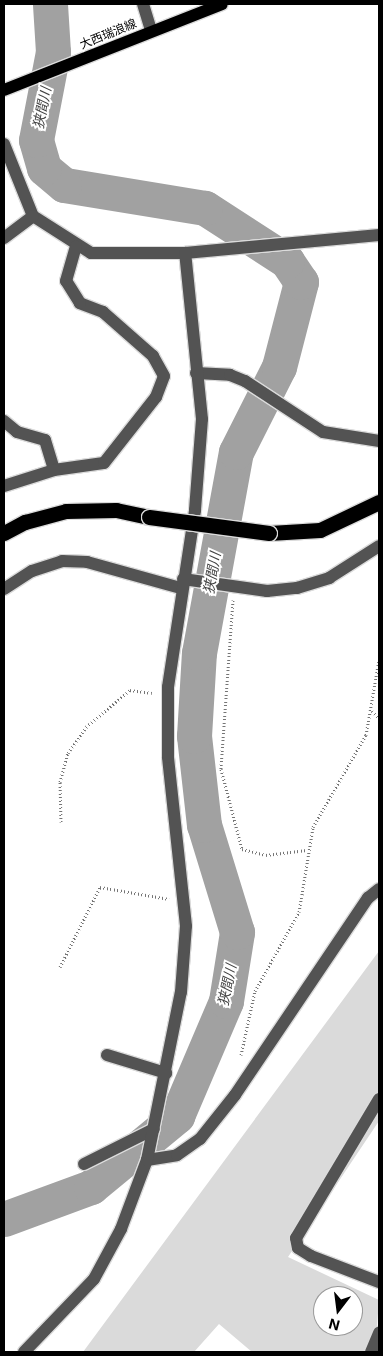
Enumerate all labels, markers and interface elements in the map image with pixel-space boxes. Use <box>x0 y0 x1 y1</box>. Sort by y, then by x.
street label: 大西瑞浪線 <box>77 16 139 52</box>
water label: 狭間川 <box>30 86 54 130</box>
water label: 狭間川 <box>200 551 224 595</box>
water label: 狭間川 <box>214 963 240 1007</box>
north arrow <box>313 1286 363 1336</box>
text: N <box>327 1315 342 1335</box>

